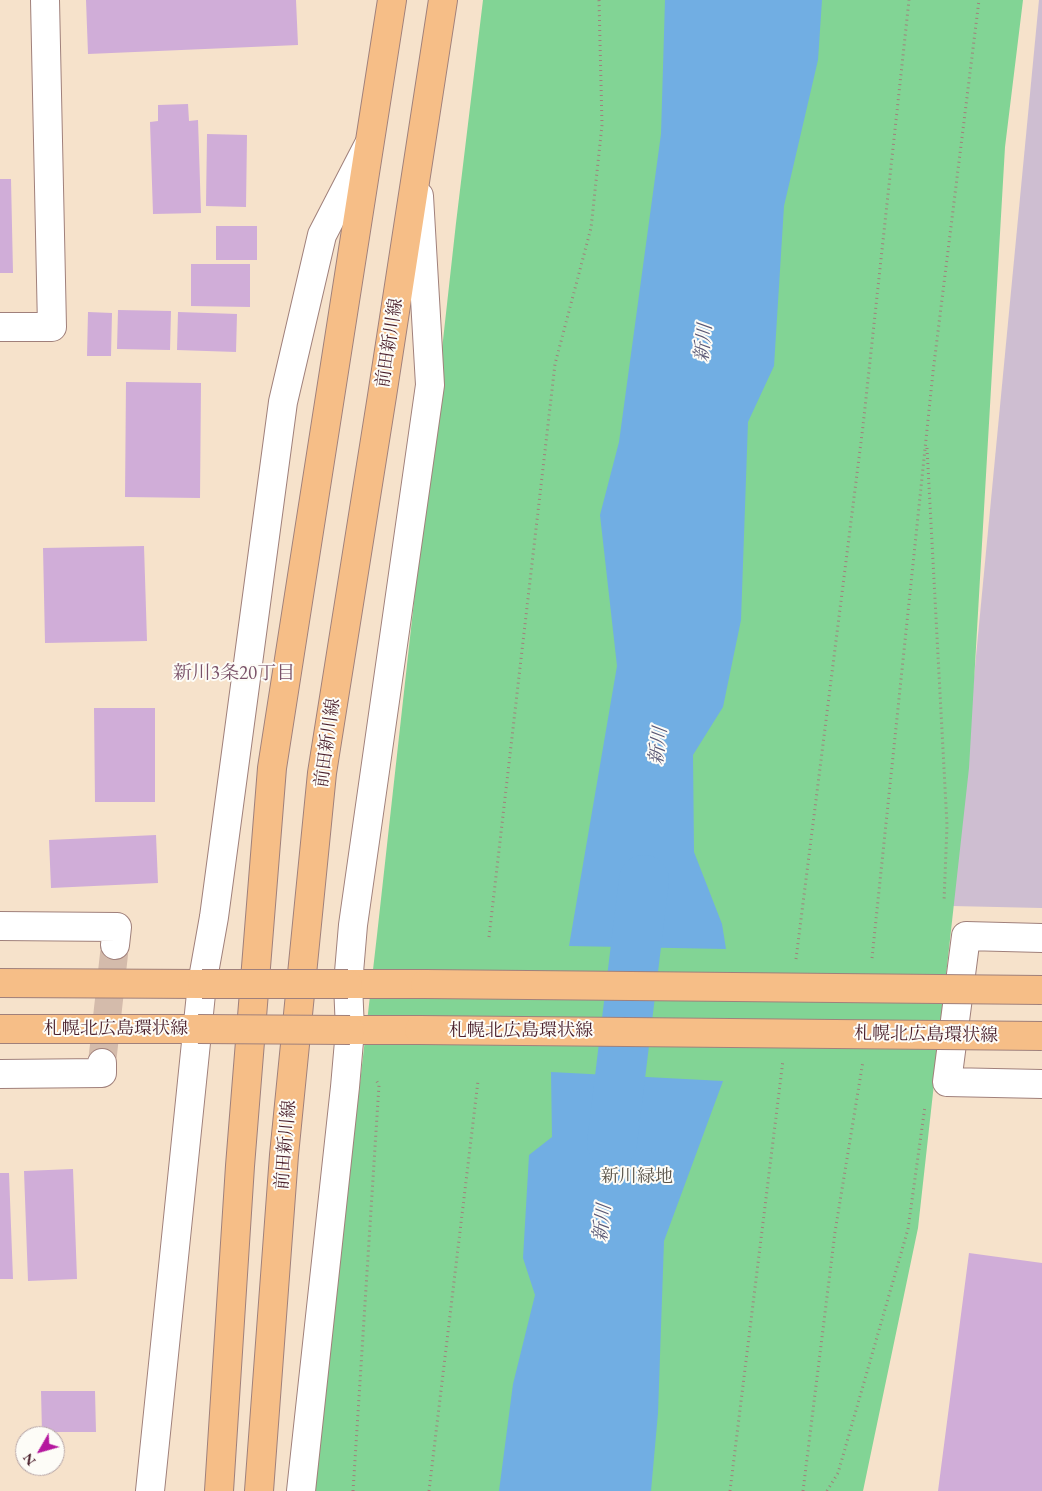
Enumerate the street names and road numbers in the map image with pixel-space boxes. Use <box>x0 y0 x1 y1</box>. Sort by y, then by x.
street label: 前田新川線 <box>372 297 408 389</box>
street label: 前田新川線 <box>311 697 345 789</box>
street label: 札幌北広島環状線 <box>44 1018 188 1040</box>
street label: 札幌北広島環状線 <box>449 1020 593 1042</box>
street label: 札幌北広島環状線 <box>854 1023 998 1047</box>
street label: 前田新川線 <box>271 1099 301 1191</box>

